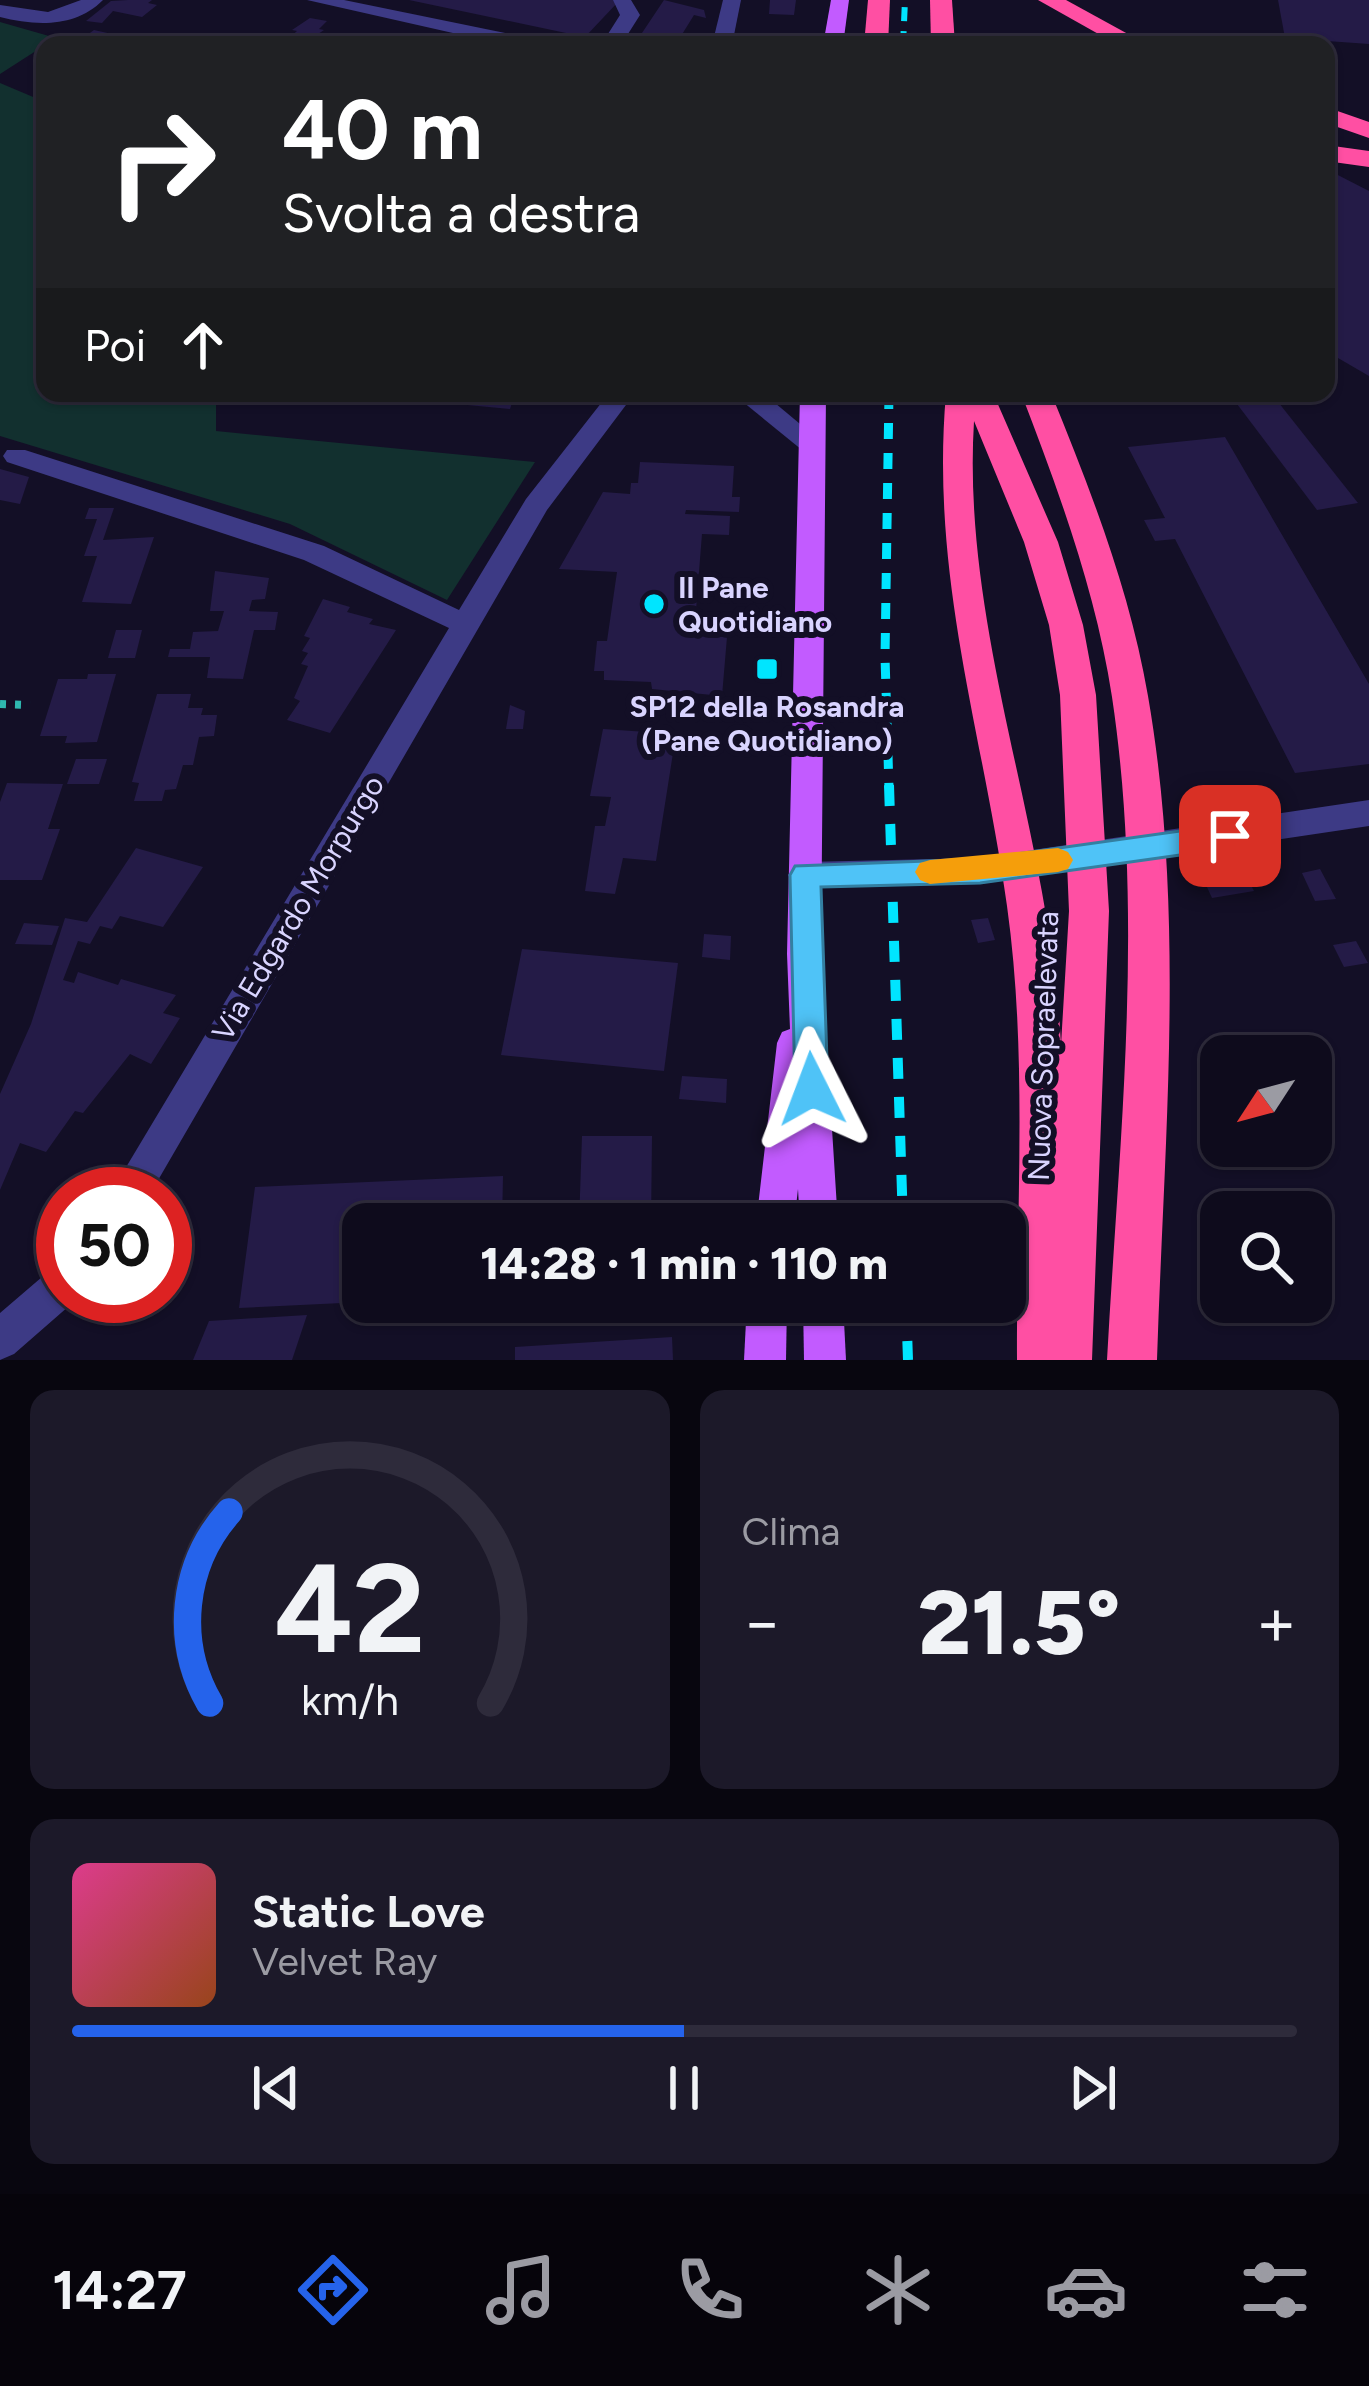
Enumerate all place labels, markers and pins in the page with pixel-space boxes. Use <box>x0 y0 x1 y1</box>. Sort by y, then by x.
place label: Il Pane Quotidiano <box>678 569 832 640</box>
marker: Il Pane Quotidiano <box>641 591 667 617</box>
marker: SP12 della Rosandra (Pane Quotidiano) <box>754 656 780 682</box>
place label: SP12 della Rosandra (Pane Quotidiano) <box>630 688 904 759</box>
pin <box>1179 785 1281 887</box>

